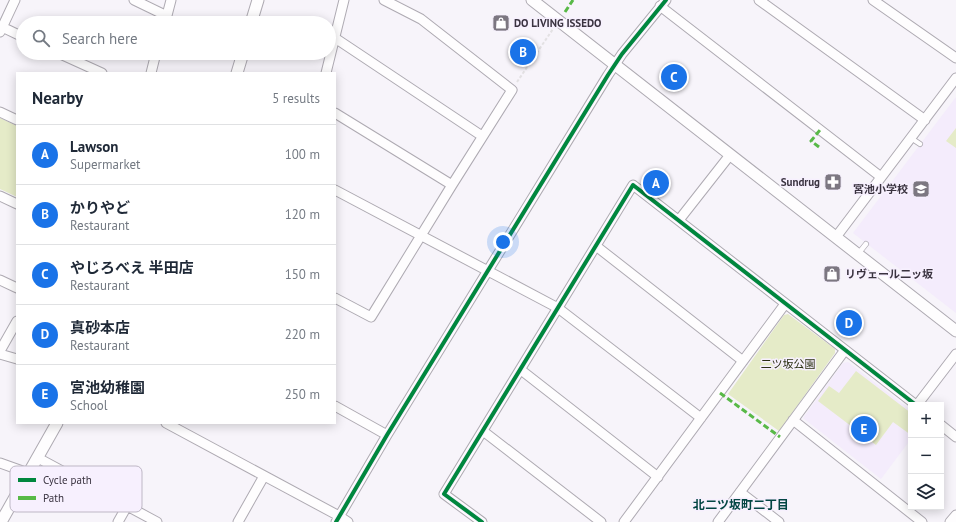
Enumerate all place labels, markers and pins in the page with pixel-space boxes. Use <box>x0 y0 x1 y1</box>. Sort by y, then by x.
shop icon: DO LIVING ISSEDO <box>491 13 511 33</box>
place label: DO LIVING ISSEDO <box>514 16 601 30</box>
pin: B <box>510 37 536 67</box>
pin: C <box>661 62 687 92</box>
pin: A <box>643 168 669 198</box>
pharmacy icon: Sundrug <box>823 172 843 192</box>
place label: Sundrug <box>781 175 820 189</box>
school or university icon: 宮池小学校 <box>911 179 931 199</box>
place label: 宮池小学校 <box>853 182 908 196</box>
shop icon: リヴェール二ッ坂 <box>822 264 842 284</box>
place label: リヴェール二ッ坂 <box>845 267 933 281</box>
pin: D <box>836 308 862 338</box>
pin: E <box>851 414 877 444</box>

